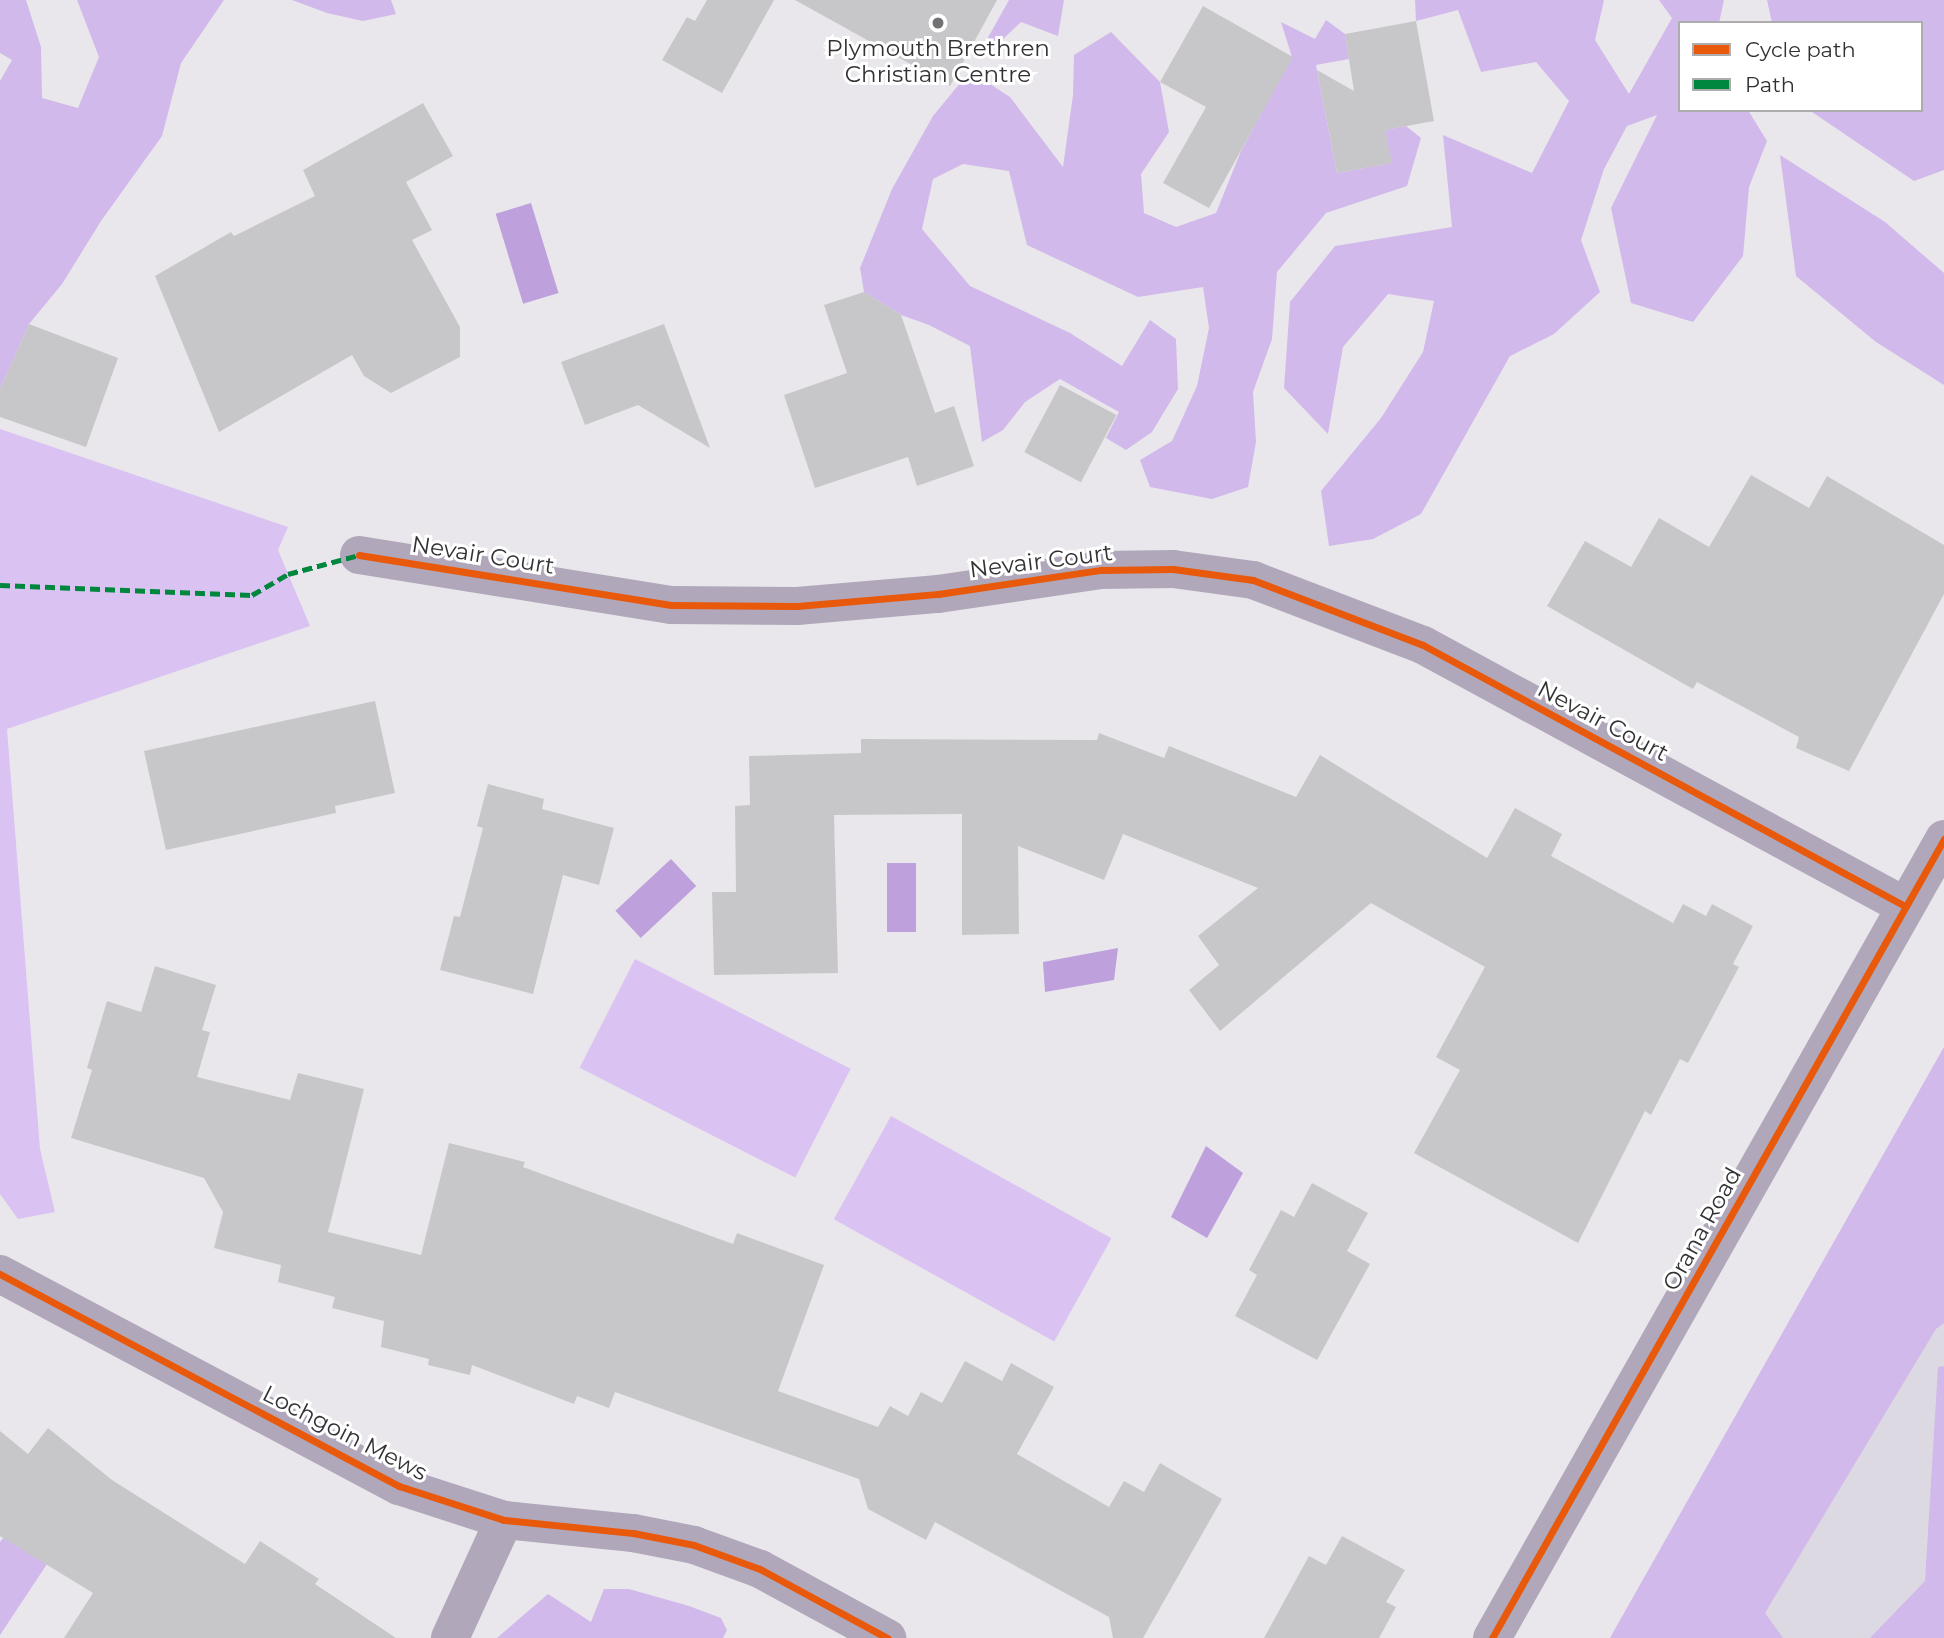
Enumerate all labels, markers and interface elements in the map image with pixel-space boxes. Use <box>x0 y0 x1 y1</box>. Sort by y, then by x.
marker: Plymouth Brethren Christian Centre <box>930 15 946 31</box>
legend <box>1678 21 1923 112</box>
place label: Plymouth Brethren Christian Centre <box>826 34 1050 88</box>
text: Cycle path <box>1745 37 1856 62</box>
text: Path <box>1745 72 1795 97</box>
street label: Nevair Court <box>410 530 556 580</box>
street label: Nevair Court <box>968 539 1114 583</box>
street label: Nevair Court <box>1533 675 1673 767</box>
street label: Orana Road <box>1657 1163 1747 1295</box>
street label: Lochgoin Mews <box>258 1380 432 1486</box>

